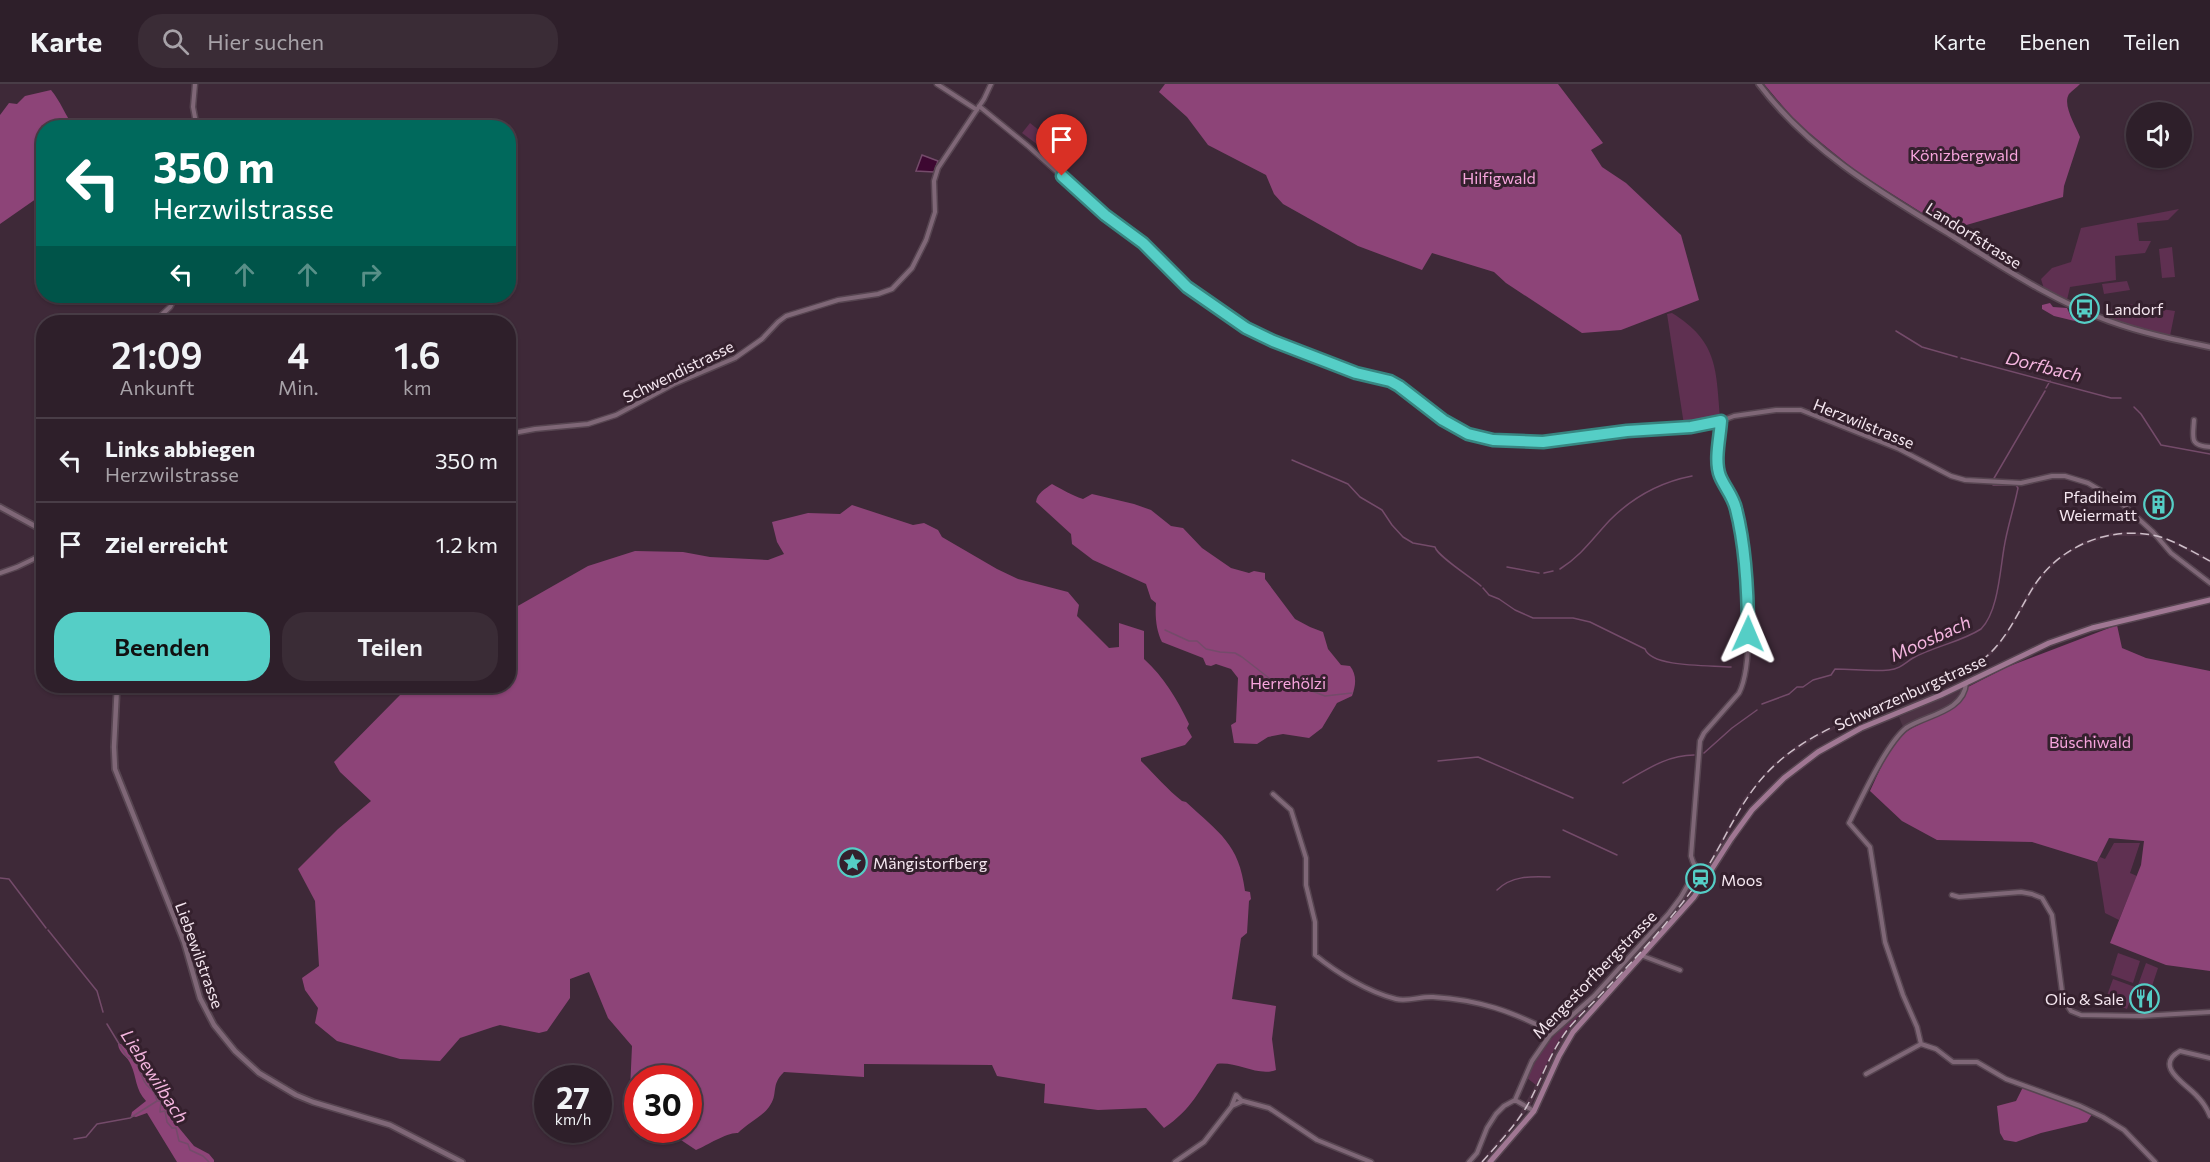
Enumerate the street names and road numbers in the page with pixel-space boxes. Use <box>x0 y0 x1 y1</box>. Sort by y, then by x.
street label: Landorfstrasse <box>1923 198 2025 272</box>
street label: Schwendistrasse <box>619 336 737 406</box>
street label: Herzwilstrasse <box>1811 394 1917 452</box>
street label: Schwarzenburgstrasse <box>1831 650 1989 734</box>
street label: Liebewilstrasse <box>172 899 228 1011</box>
street label: Mengestorfbergstrasse <box>1528 906 1660 1042</box>

